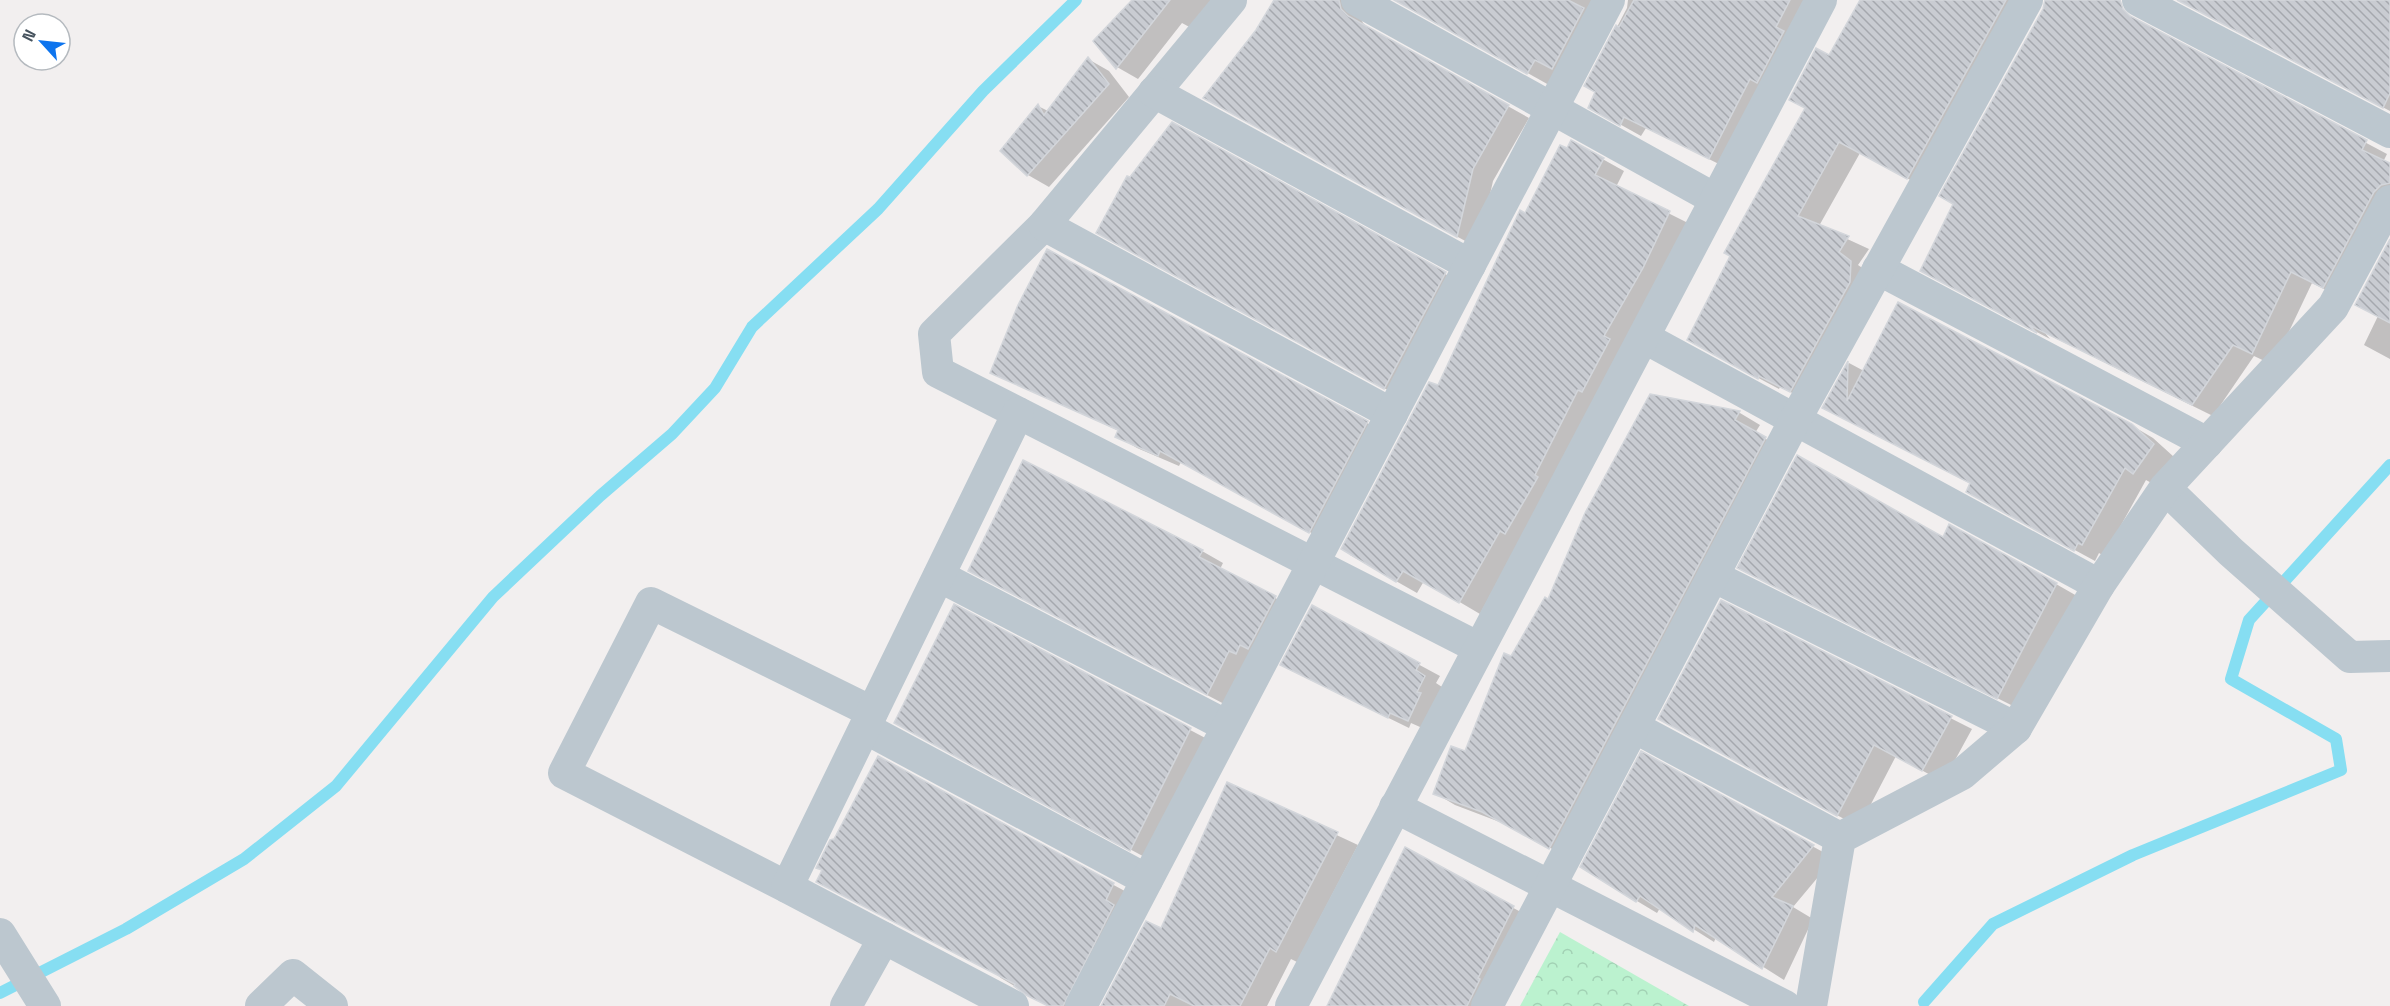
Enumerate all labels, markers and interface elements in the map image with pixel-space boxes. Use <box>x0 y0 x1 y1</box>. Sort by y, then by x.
north arrow <box>12 12 72 72</box>
text: N <box>17 26 41 45</box>

